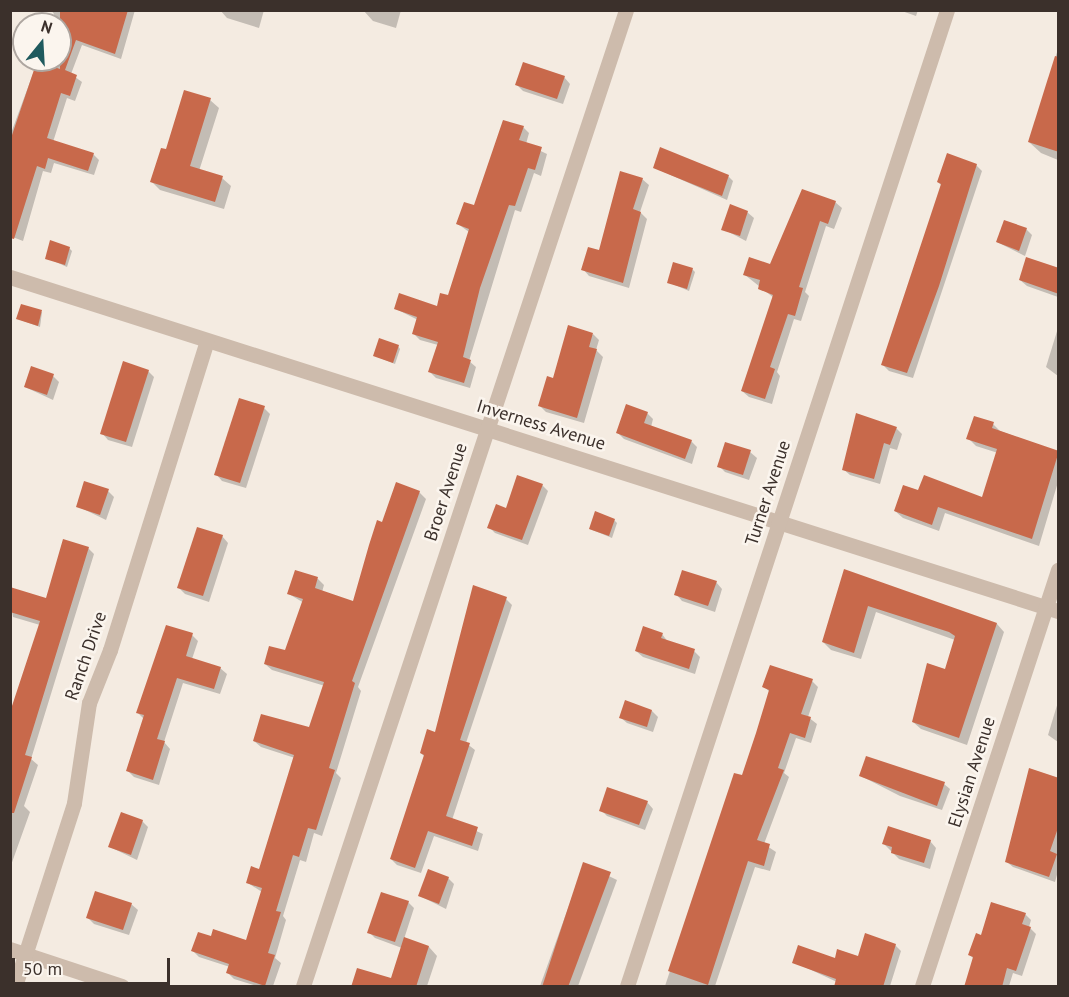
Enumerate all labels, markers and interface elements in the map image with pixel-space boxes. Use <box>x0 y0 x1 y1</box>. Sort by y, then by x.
north arrow <box>12 12 72 72</box>
text: N <box>39 16 55 38</box>
street label: Inverness Avenue <box>474 395 608 455</box>
street label: Turner Avenue <box>741 437 795 549</box>
street label: Broer Avenue <box>420 440 472 544</box>
street label: Ranch Drive <box>61 609 111 703</box>
street label: Elysian Avenue <box>944 714 1000 830</box>
scale bar <box>15 946 172 984</box>
text: 50 m <box>23 957 62 980</box>

